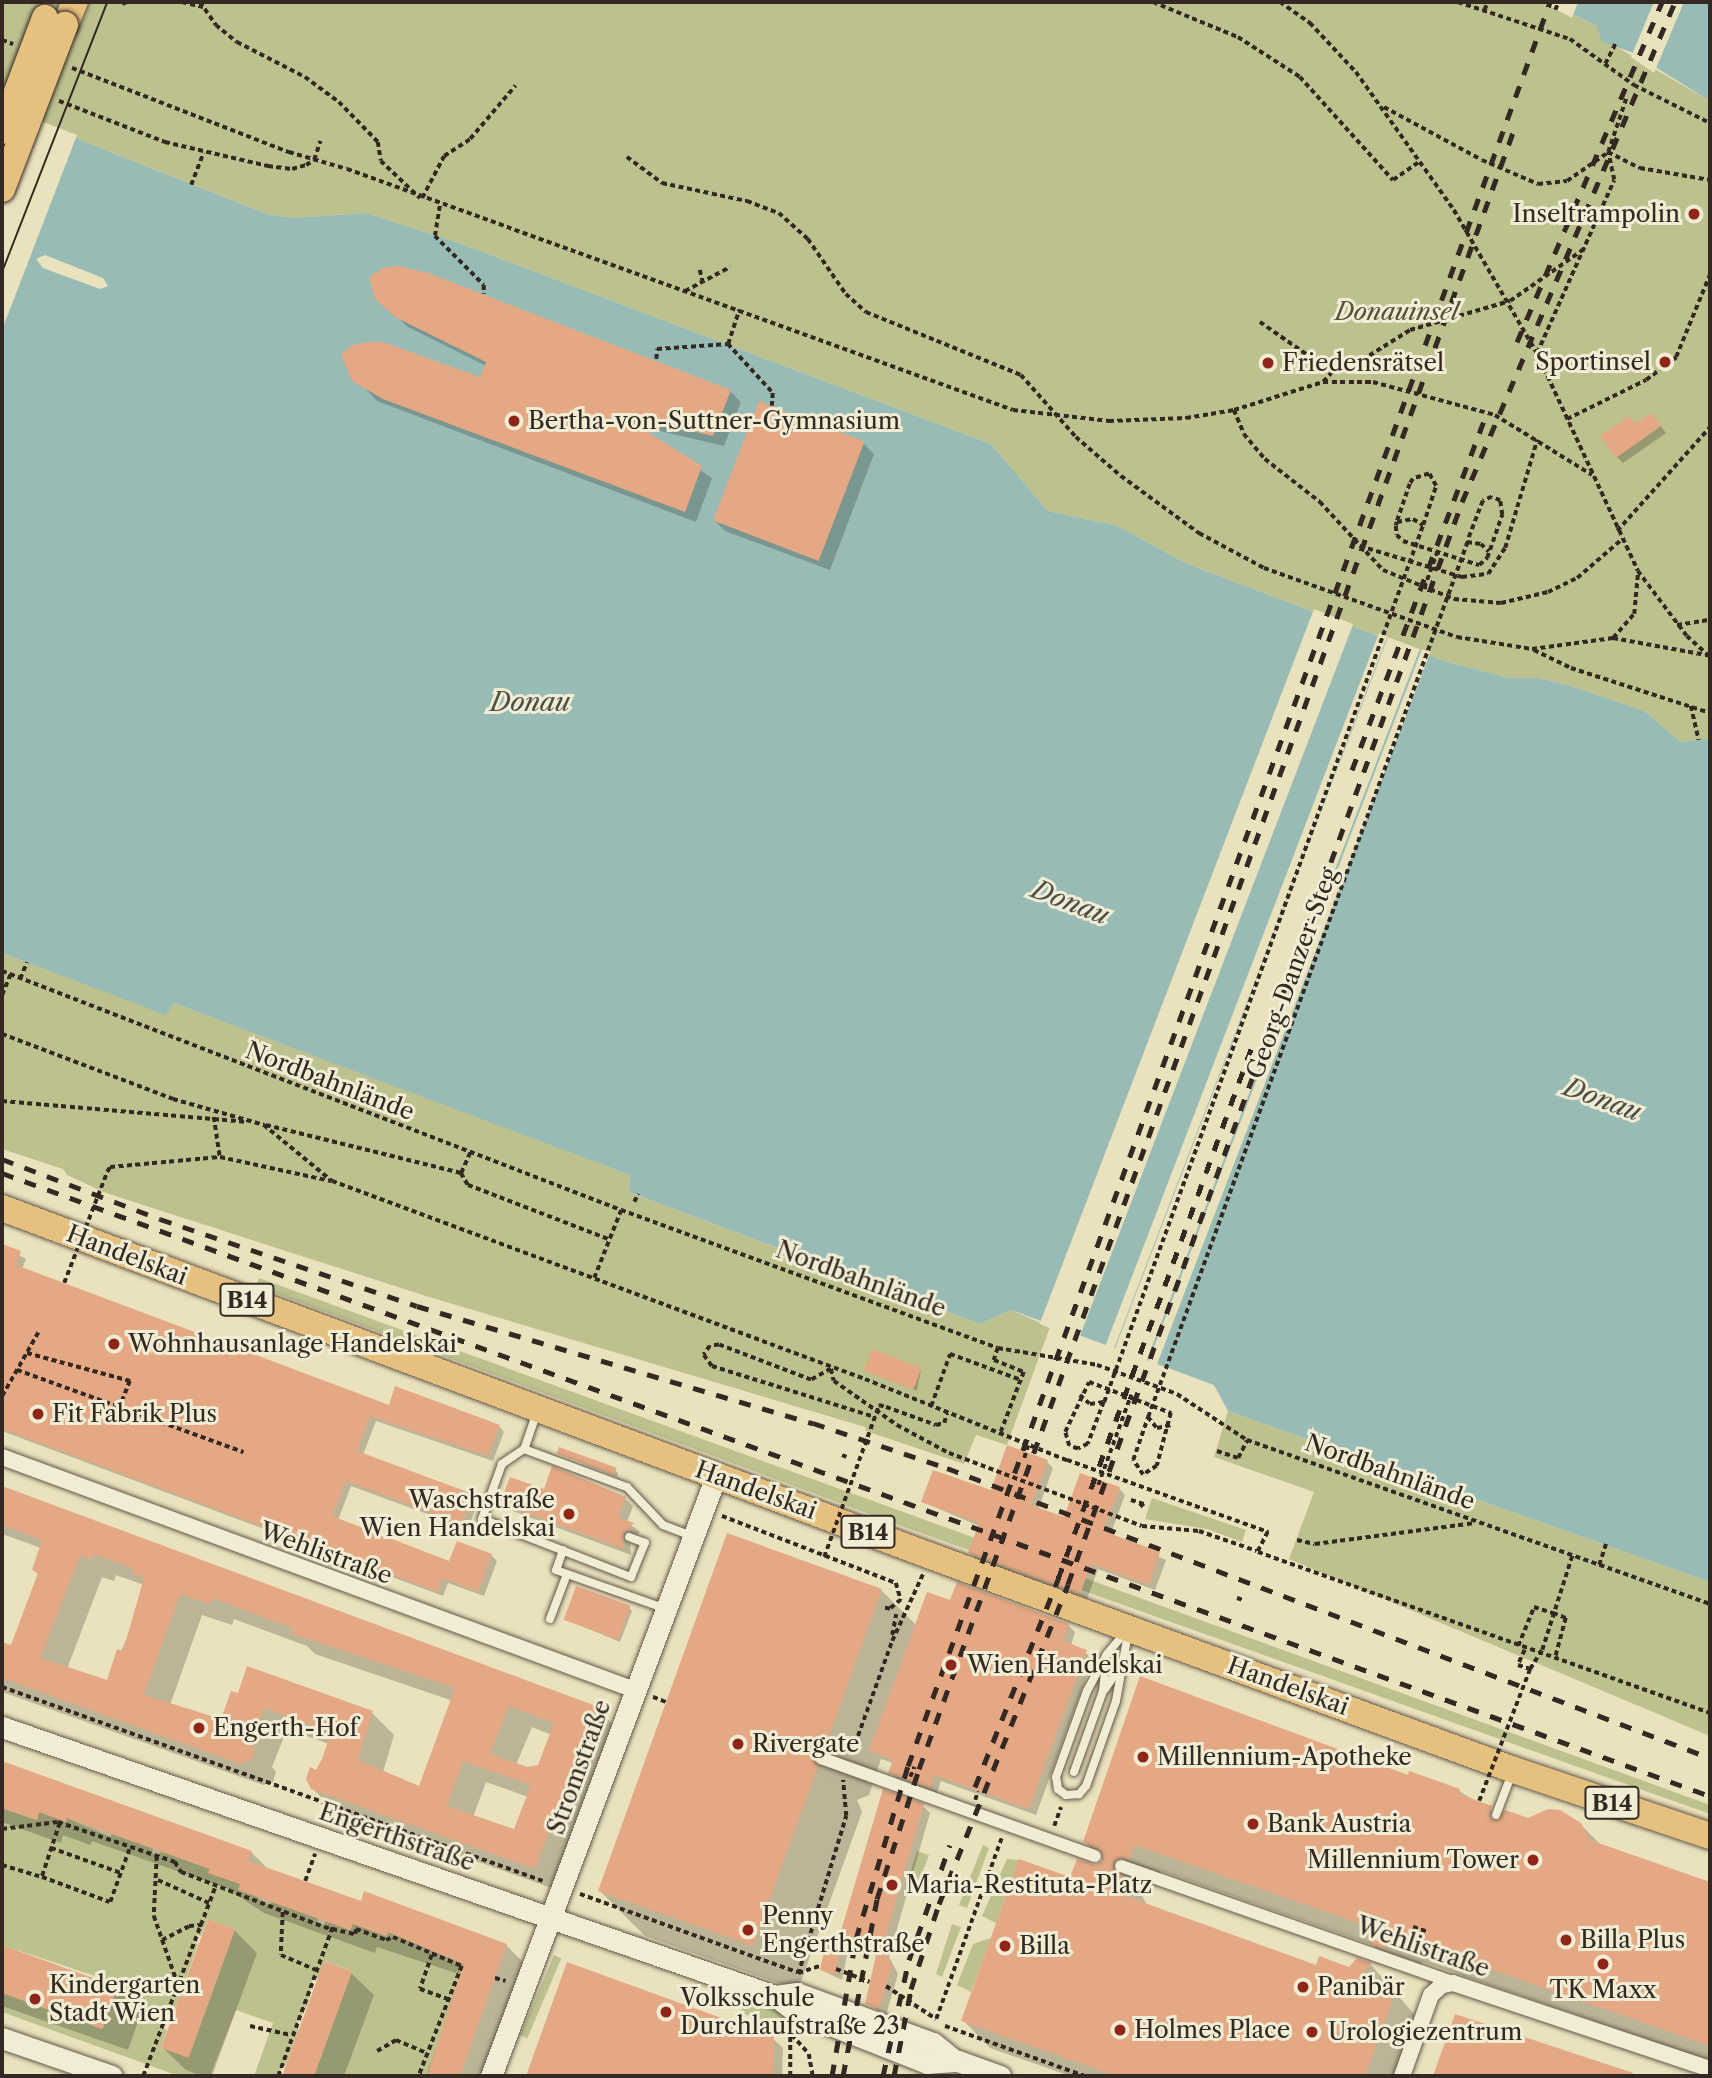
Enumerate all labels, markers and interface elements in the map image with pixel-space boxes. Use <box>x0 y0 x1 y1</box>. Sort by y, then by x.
place label: Inseltrampolin <box>1512 200 1680 228</box>
marker: Inseltrampolin <box>1686 206 1702 222</box>
park label: Donauinsel <box>1335 298 1459 326</box>
place label: Sportinsel <box>1535 348 1651 376</box>
place label: Friedensrätsel <box>1282 349 1444 377</box>
marker: Sportinsel <box>1657 354 1673 370</box>
marker: Friedensrätsel <box>1260 355 1276 371</box>
place label: Bertha-von-Suttner-Gymnasium <box>528 407 900 435</box>
marker: Bertha-von-Suttner-Gymnasium <box>506 413 522 429</box>
water label: Donau <box>490 687 570 719</box>
street label: Georg-Danzer-Steg <box>1240 863 1344 1083</box>
water label: Donau <box>1027 874 1113 932</box>
street label: Nordbahnlände <box>242 1036 418 1126</box>
water label: Donau <box>1559 1072 1645 1128</box>
street label: Handelskai <box>63 1219 191 1291</box>
street label: Nordbahnlände <box>772 1235 950 1323</box>
road number: B14 <box>219 1280 275 1320</box>
place label: Wohnhausanlage Handelskai <box>128 1330 457 1358</box>
marker: Wohnhausanlage Handelskai <box>106 1336 122 1352</box>
place label: Fit Fabrik Plus <box>52 1400 218 1428</box>
marker: Fit Fabrik Plus <box>30 1406 46 1422</box>
street label: Nordbahnlände <box>1301 1428 1479 1516</box>
street label: Handelskai <box>691 1455 821 1525</box>
place label: Waschstraße Wien Handelskai <box>360 1486 555 1542</box>
marker: Waschstraße Wien Handelskai <box>561 1506 577 1522</box>
road number: B14 <box>840 1512 896 1552</box>
street label: Wehlistraße <box>256 1516 396 1590</box>
place label: Wien Handelskai <box>967 1651 1162 1679</box>
street label: Handelskai <box>1223 1651 1353 1721</box>
marker: Wien Handelskai <box>941 1655 961 1675</box>
street label: Stromstraße <box>541 1696 617 1838</box>
place label: Engerth-Hof <box>213 1714 358 1742</box>
marker: Engerth-Hof <box>191 1720 207 1736</box>
place label: Rivergate <box>752 1730 860 1758</box>
marker: Rivergate <box>730 1736 746 1752</box>
place label: Millennium-Apotheke <box>1157 1743 1412 1771</box>
marker: Millennium-Apotheke <box>1135 1749 1151 1765</box>
road number: B14 <box>1584 1784 1640 1822</box>
street label: Engerthstraße <box>315 1797 479 1877</box>
place label: Bank Austria <box>1267 1810 1413 1838</box>
marker: Bank Austria <box>1245 1816 1261 1832</box>
place label: Millennium Tower <box>1306 1846 1519 1874</box>
marker: Millennium Tower <box>1525 1852 1541 1868</box>
place label: Maria-Restituta-Platz <box>906 1871 1152 1899</box>
marker: Maria-Restituta-Platz <box>884 1877 900 1893</box>
place label: Penny Engerthstraße <box>762 1902 925 1958</box>
street label: Wehlistraße <box>1353 1911 1493 1983</box>
marker: Penny Engerthstraße <box>740 1922 756 1938</box>
place label: Billa Plus <box>1580 1926 1686 1954</box>
place label: Billa <box>1019 1932 1070 1960</box>
marker: Billa Plus <box>1558 1932 1574 1948</box>
marker: Billa <box>997 1938 1013 1954</box>
marker: TK Maxx <box>1595 1956 1611 1972</box>
place label: Kindergarten Stadt Wien <box>49 1971 200 2027</box>
place label: Panibär <box>1317 1973 1405 2001</box>
place label: TK Maxx <box>1549 1976 1657 2004</box>
marker: Panibär <box>1295 1979 1311 1995</box>
place label: Volksschule Durchlaufstraße 23 <box>680 1984 900 2040</box>
marker: Kindergarten Stadt Wien <box>27 1991 43 2007</box>
marker: Volksschule Durchlaufstraße 23 <box>658 2004 674 2020</box>
place label: Holmes Place <box>1134 2016 1290 2044</box>
place label: Urologiezentrum <box>1328 2018 1522 2046</box>
marker: Holmes Place <box>1112 2022 1128 2038</box>
marker: Urologiezentrum <box>1302 2022 1322 2042</box>

